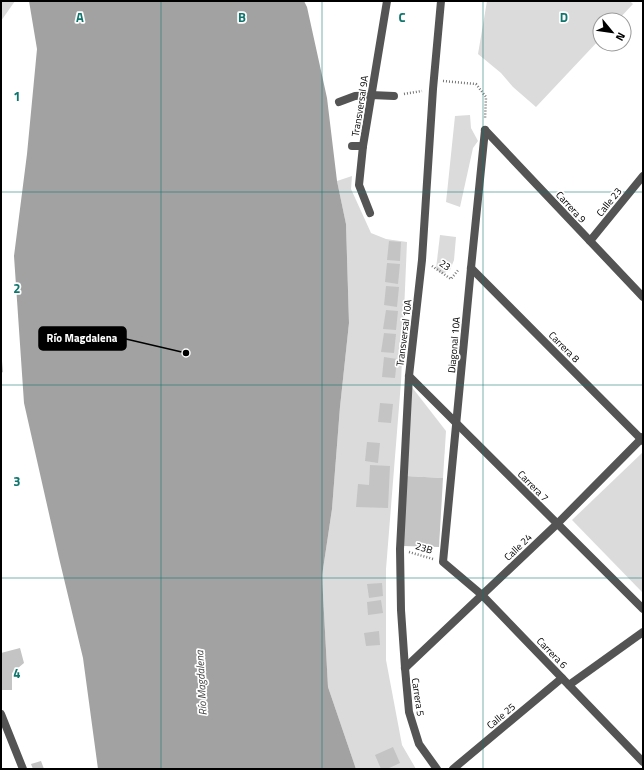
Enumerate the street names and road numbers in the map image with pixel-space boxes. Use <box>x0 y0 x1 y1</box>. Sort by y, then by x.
street label: Transversal 9A <box>348 74 372 138</box>
street label: Calle 23 <box>593 184 625 220</box>
street label: Carrera 9 <box>552 188 590 227</box>
street label: 23 <box>436 256 454 274</box>
street label: Transversal 10A <box>392 299 416 367</box>
street label: Diagonal 10A <box>444 316 464 374</box>
street label: Carrera 8 <box>545 328 583 366</box>
street label: Carrera 7 <box>514 467 552 505</box>
street label: Calle 24 <box>501 530 536 564</box>
street label: 23B <box>413 538 435 558</box>
street label: Carrera 6 <box>533 634 571 672</box>
street label: Carrera 5 <box>408 677 428 718</box>
street label: Calle 25 <box>483 699 519 733</box>

